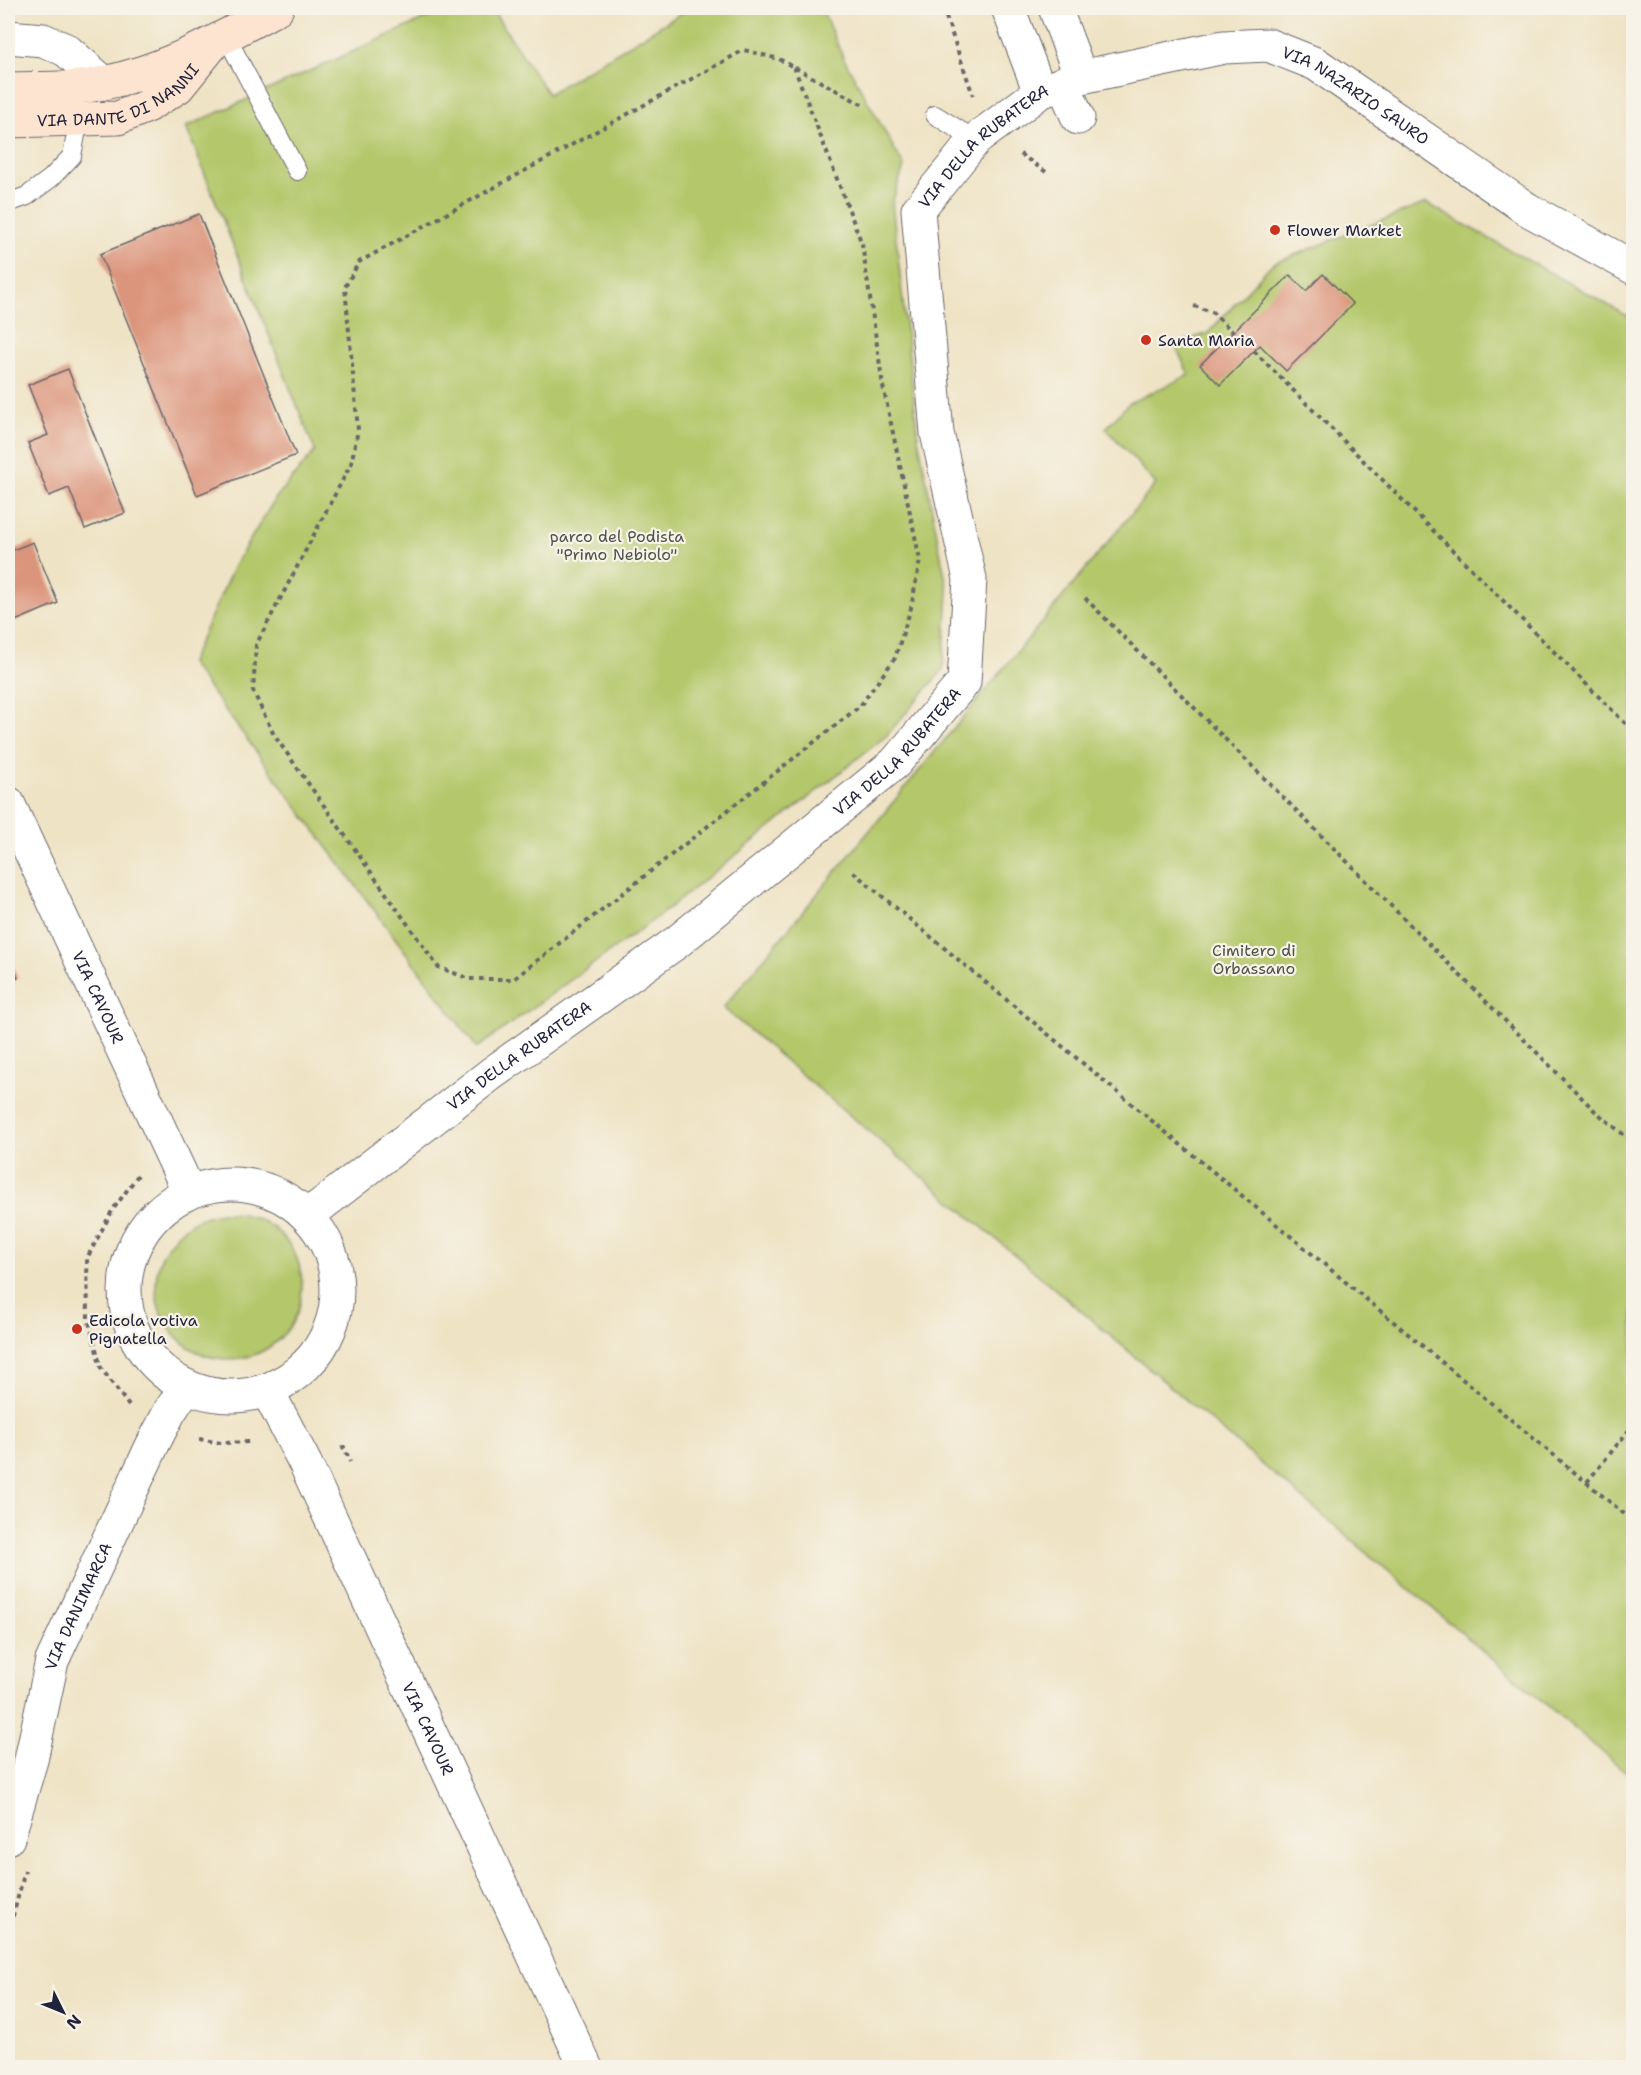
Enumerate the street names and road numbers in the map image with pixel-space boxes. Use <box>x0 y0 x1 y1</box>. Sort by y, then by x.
street label: VIA NAZARIO SAURO <box>1279 41 1433 149</box>
street label: VIA DANTE DI NANNI <box>36 59 204 131</box>
street label: VIA DELLA RUBATERA <box>913 79 1051 212</box>
street label: VIA DELLA RUBATERA <box>829 683 965 820</box>
street label: VIA CAVOUR <box>68 947 129 1047</box>
street label: VIA DELLA RUBATERA <box>442 996 595 1115</box>
street label: VIA DANIMARCA <box>40 1539 116 1672</box>
street label: VIA CAVOUR <box>398 1679 459 1778</box>

